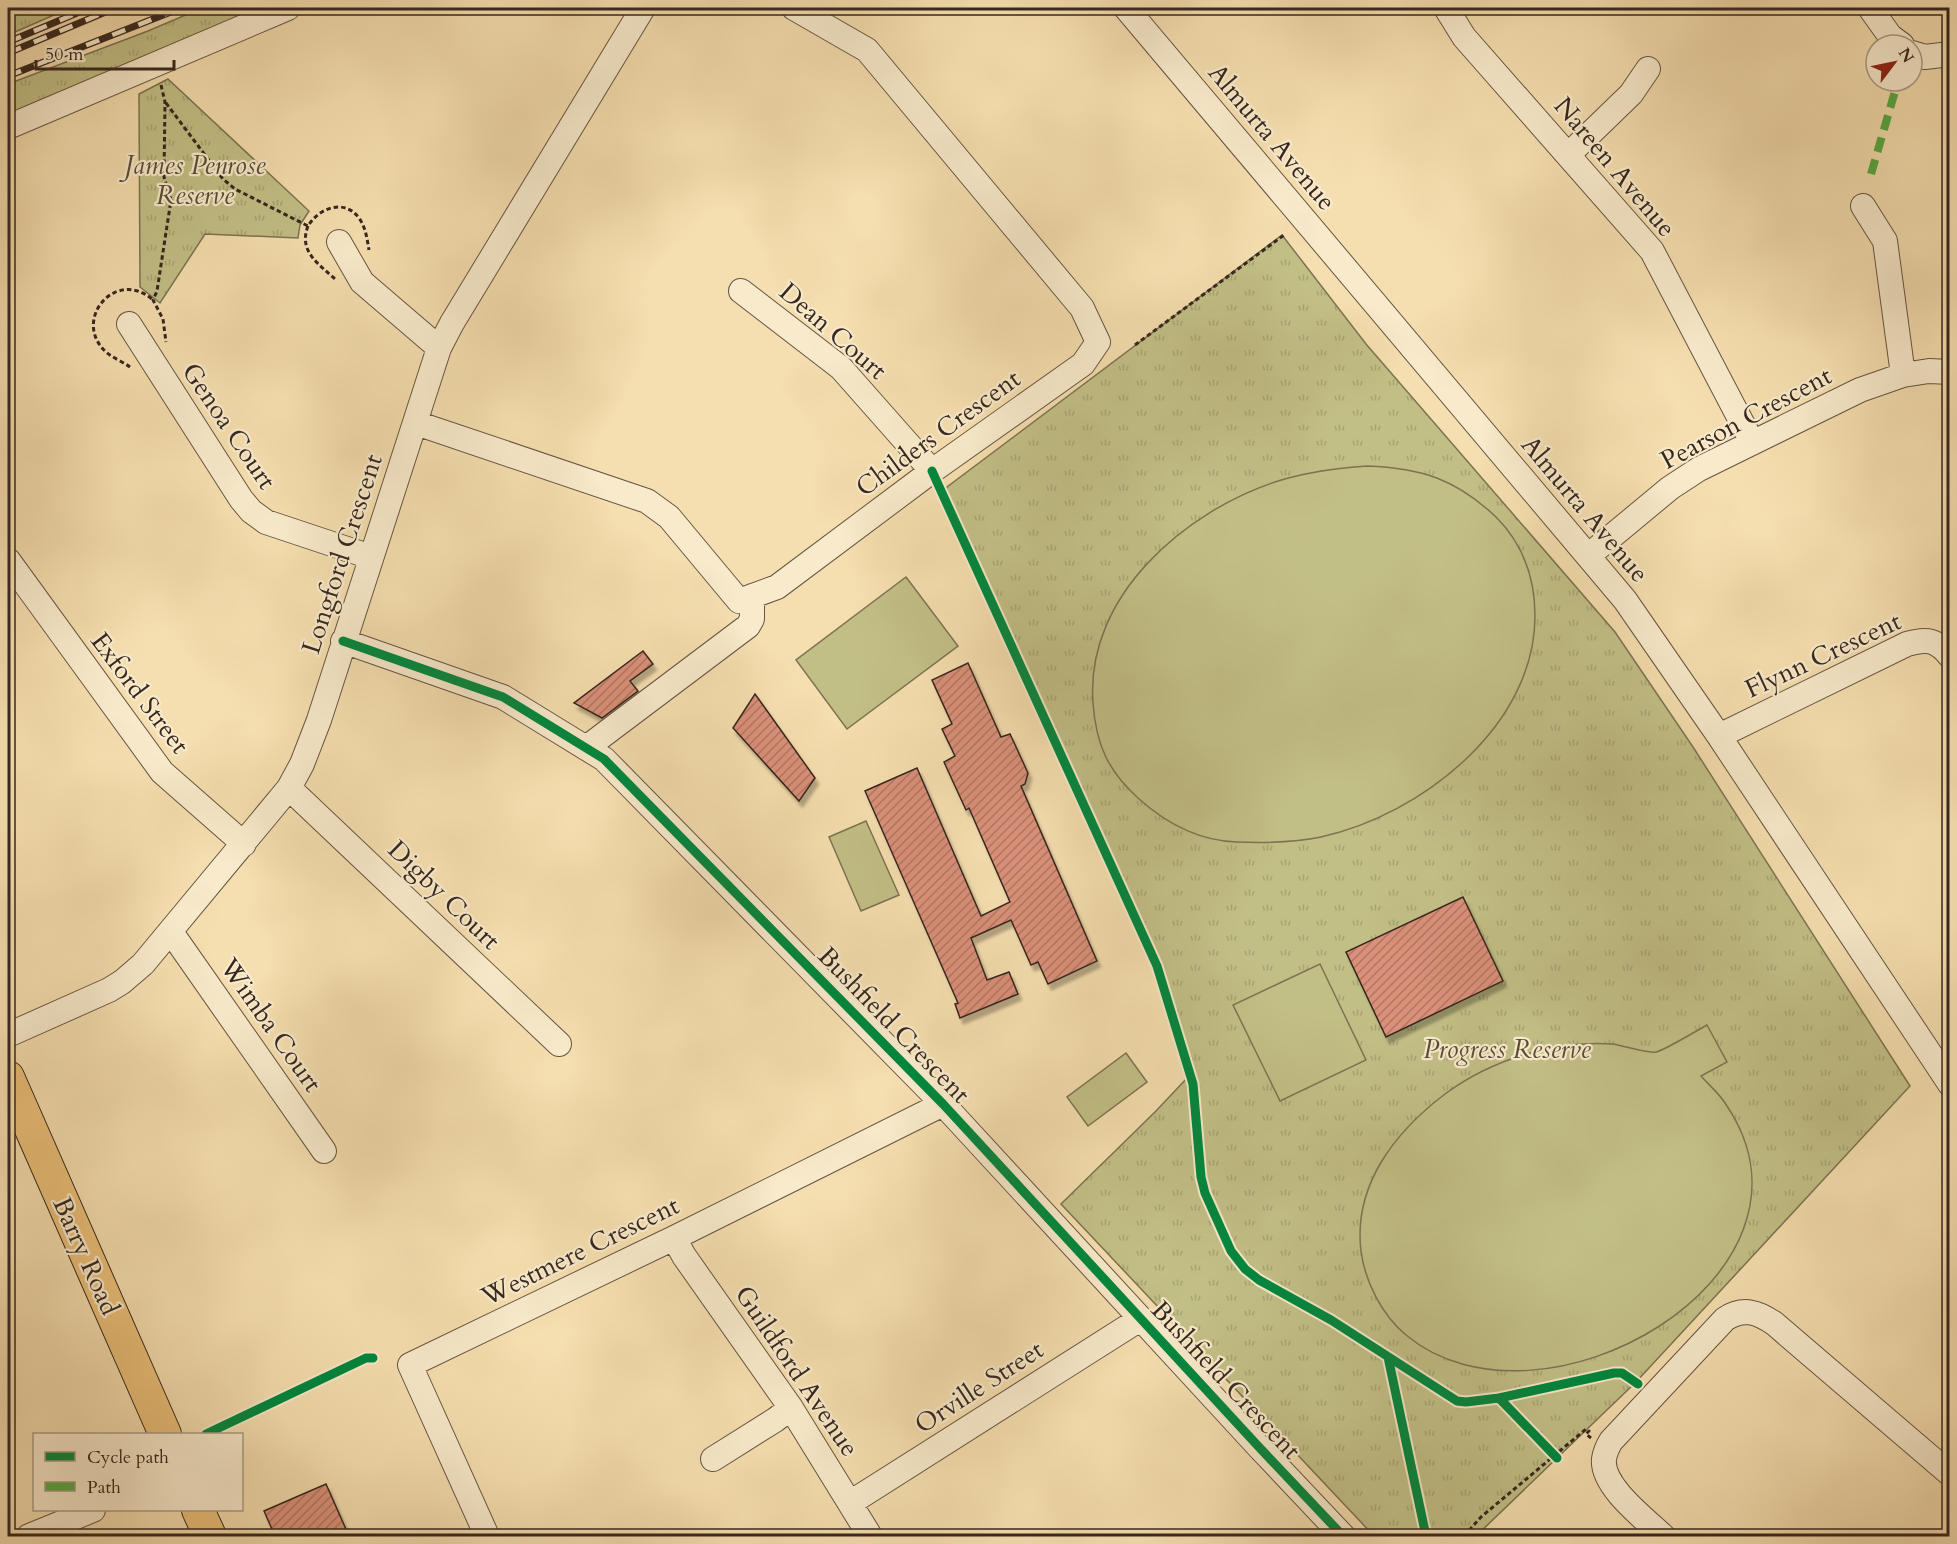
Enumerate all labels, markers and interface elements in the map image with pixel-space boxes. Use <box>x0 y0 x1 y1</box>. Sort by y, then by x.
scale bar <box>36 33 174 71</box>
north arrow <box>1864 33 1924 93</box>
text: 50 m <box>45 42 84 67</box>
text: N <box>1893 44 1919 67</box>
street label: Almurta Avenue <box>1200 56 1344 218</box>
street label: Nareen Avenue <box>1546 90 1684 244</box>
park label: James Penrose Reserve <box>119 148 266 213</box>
street label: Dean Court <box>772 275 894 387</box>
street label: Genoa Court <box>174 356 284 496</box>
street label: Pearson Crescent <box>1654 358 1838 478</box>
street label: Childers Crescent <box>849 361 1027 505</box>
street label: Almurta Avenue <box>1513 428 1657 590</box>
street label: Longford Crescent <box>293 450 391 658</box>
street label: Flynn Crescent <box>1739 604 1907 706</box>
street label: Exford Street <box>83 625 197 761</box>
street label: Digby Court <box>380 833 508 957</box>
street label: Bushfield Crescent <box>810 939 978 1111</box>
street label: Wimba Court <box>211 950 330 1099</box>
park label: Progress Reserve <box>1423 1032 1592 1067</box>
street label: Westmere Crescent <box>474 1188 685 1315</box>
street label: Barry Road <box>44 1191 128 1321</box>
street label: Guildford Avenue <box>727 1279 867 1463</box>
street label: Bushfield Crescent <box>1143 1293 1309 1467</box>
street label: Orville Street <box>908 1332 1050 1442</box>
legend <box>33 1433 243 1511</box>
text: Cycle path <box>87 1445 169 1470</box>
text: Path <box>87 1475 121 1500</box>

